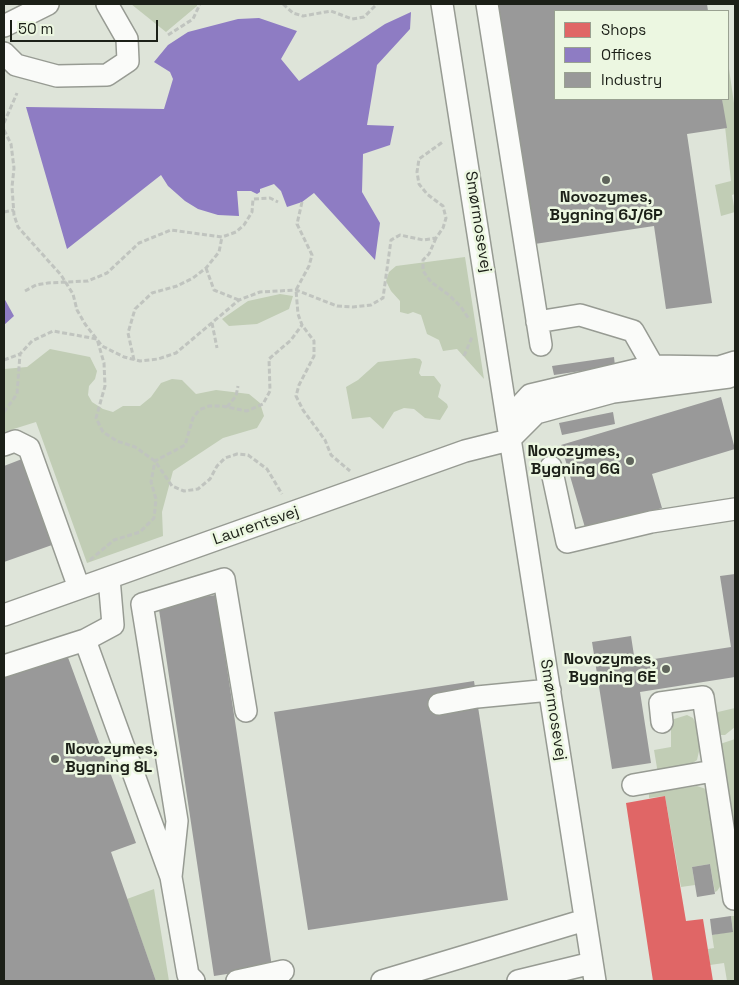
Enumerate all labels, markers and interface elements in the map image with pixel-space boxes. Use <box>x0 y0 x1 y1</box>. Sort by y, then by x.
scale bar <box>12 10 160 42</box>
legend <box>554 10 729 100</box>
text: 50 m <box>18 19 53 38</box>
text: Shops <box>601 20 646 39</box>
text: Offices <box>601 45 652 64</box>
text: Industry <box>601 70 662 89</box>
street label: Smørmosevej <box>461 170 495 274</box>
marker: Novozymes, Bygning 6J/6P <box>600 174 612 186</box>
place label: Novozymes, Bygning 6J/6P <box>549 188 663 226</box>
place label: Novozymes, Bygning 6G <box>527 442 620 480</box>
marker: Novozymes, Bygning 6G <box>624 455 636 467</box>
street label: Laurentsvej <box>211 502 301 550</box>
place label: Novozymes, Bygning 6E <box>563 650 656 688</box>
street label: Smørmosevej <box>536 658 570 762</box>
marker: Novozymes, Bygning 6E <box>660 663 672 675</box>
place label: Novozymes, Bygning 8L <box>65 740 158 778</box>
marker: Novozymes, Bygning 8L <box>49 753 61 765</box>

